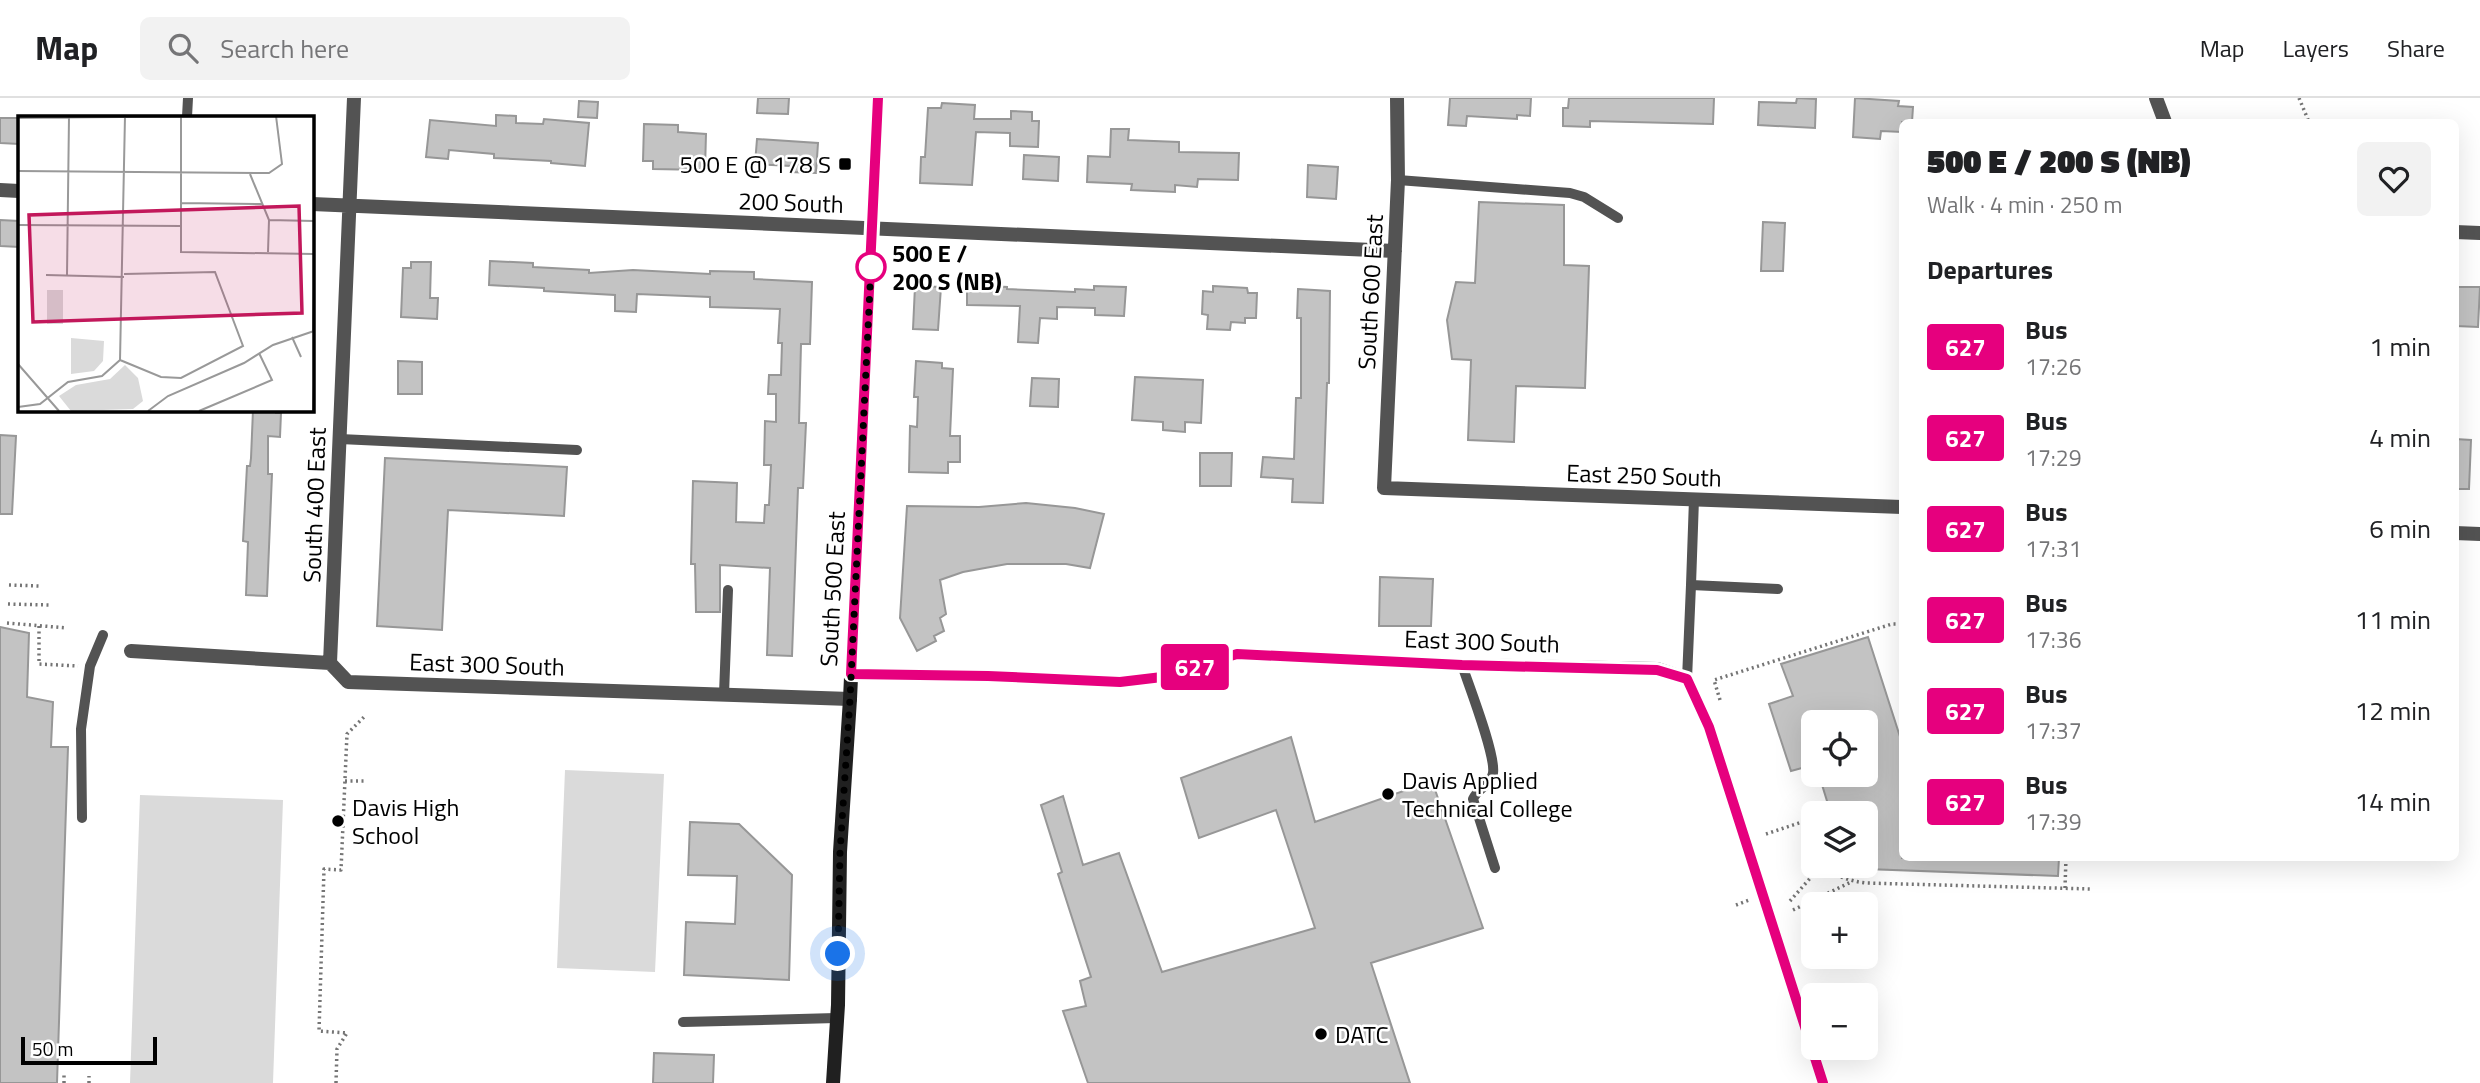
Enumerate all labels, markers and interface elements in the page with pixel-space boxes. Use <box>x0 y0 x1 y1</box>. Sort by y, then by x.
search box <box>140 17 630 80</box>
text: Map <box>35 23 98 73</box>
icon: search <box>164 29 202 67</box>
text: Search here <box>220 29 349 68</box>
text: Map <box>2200 30 2245 66</box>
text: Layers <box>2283 30 2349 66</box>
text: Share <box>2387 30 2445 66</box>
inset map <box>18 116 313 411</box>
text: 500 E / 200 S (NB) <box>1927 136 2191 186</box>
button: heart <box>2357 142 2431 216</box>
place label: 500 E @ 178 S <box>680 146 831 182</box>
marker: 500 E @ 178 S <box>837 156 853 172</box>
street label: 200 South <box>738 182 844 222</box>
text: Walk · 4 min · 250 m <box>1927 187 2123 222</box>
street label: South 600 East <box>1348 213 1392 371</box>
place label: 500 E / 200 S (NB) <box>892 235 1002 299</box>
text: Departures <box>1927 250 2053 289</box>
marker: 500 E / 200 S (NB) <box>856 252 886 282</box>
text: Bus <box>2025 310 2067 349</box>
text: 1 min <box>2369 327 2431 366</box>
text: 627 <box>1945 329 1986 365</box>
text: 17:26 <box>2025 349 2082 384</box>
text: Bus <box>2025 401 2067 440</box>
text: 4 min <box>2369 418 2431 457</box>
text: 627 <box>1945 420 1986 456</box>
street label: South 400 East <box>293 426 335 583</box>
text: 17:29 <box>2025 440 2082 475</box>
street label: East 250 South <box>1566 454 1722 496</box>
text: Bus <box>2025 492 2067 531</box>
text: 6 min <box>2369 509 2431 548</box>
street label: South 500 East <box>810 510 854 668</box>
text: 627 <box>1945 511 1986 547</box>
text: 17:31 <box>2025 531 2082 566</box>
text: Bus <box>2025 583 2067 622</box>
text: 11 min <box>2355 600 2431 639</box>
text: 627 <box>1945 602 1986 638</box>
street label: East 300 South <box>1404 620 1560 662</box>
text: 17:36 <box>2025 622 2082 657</box>
street label: East 300 South <box>409 643 565 685</box>
line badge: 627 <box>1155 644 1235 690</box>
text: 627 <box>1175 649 1215 685</box>
text: Bus <box>2025 674 2067 713</box>
text: 12 min <box>2355 691 2431 730</box>
text: 627 <box>1945 693 1986 729</box>
map controls <box>1801 710 1878 1060</box>
button: locate <box>1801 710 1878 787</box>
text: 17:37 <box>2025 713 2082 748</box>
place label: Davis Applied Technical College <box>1402 762 1573 826</box>
text: Bus <box>2025 765 2067 804</box>
text: 14 min <box>2355 782 2431 821</box>
text: 627 <box>1945 784 1986 820</box>
marker: Davis Applied Technical College <box>1380 786 1396 802</box>
place label: Davis High School <box>352 789 459 853</box>
button: layers <box>1801 801 1878 878</box>
text: 17:39 <box>2025 804 2082 839</box>
marker: Davis High School <box>330 813 346 829</box>
button: + <box>1801 892 1878 969</box>
your location <box>820 936 855 971</box>
button: − <box>1801 983 1878 1060</box>
place label: DATC <box>1335 1016 1389 1052</box>
marker: DATC <box>1313 1026 1329 1042</box>
scale bar <box>21 1034 158 1066</box>
text: 50 m <box>32 1034 73 1063</box>

